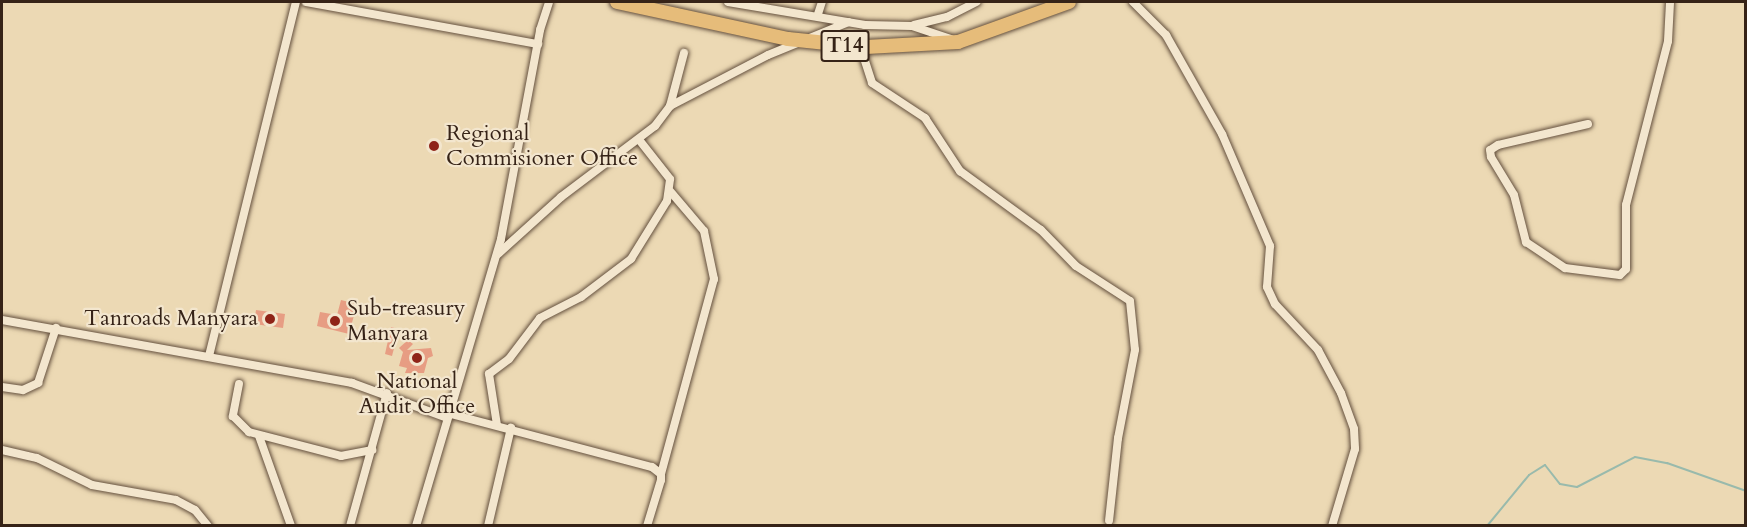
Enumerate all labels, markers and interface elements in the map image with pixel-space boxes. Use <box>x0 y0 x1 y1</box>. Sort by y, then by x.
road number: T14 <box>820 28 870 64</box>
place label: Regional Commisioner Office <box>446 120 638 172</box>
marker: Regional Commisioner Office <box>427 139 441 153</box>
place label: Sub-treasury Manyara <box>347 295 465 346</box>
place label: Tanroads Manyara <box>84 306 258 332</box>
marker: Tanroads Manyara <box>263 312 277 326</box>
marker: Sub-treasury Manyara <box>328 314 342 328</box>
marker: National Audit Office <box>410 351 424 365</box>
place label: National Audit Office <box>359 368 475 420</box>

